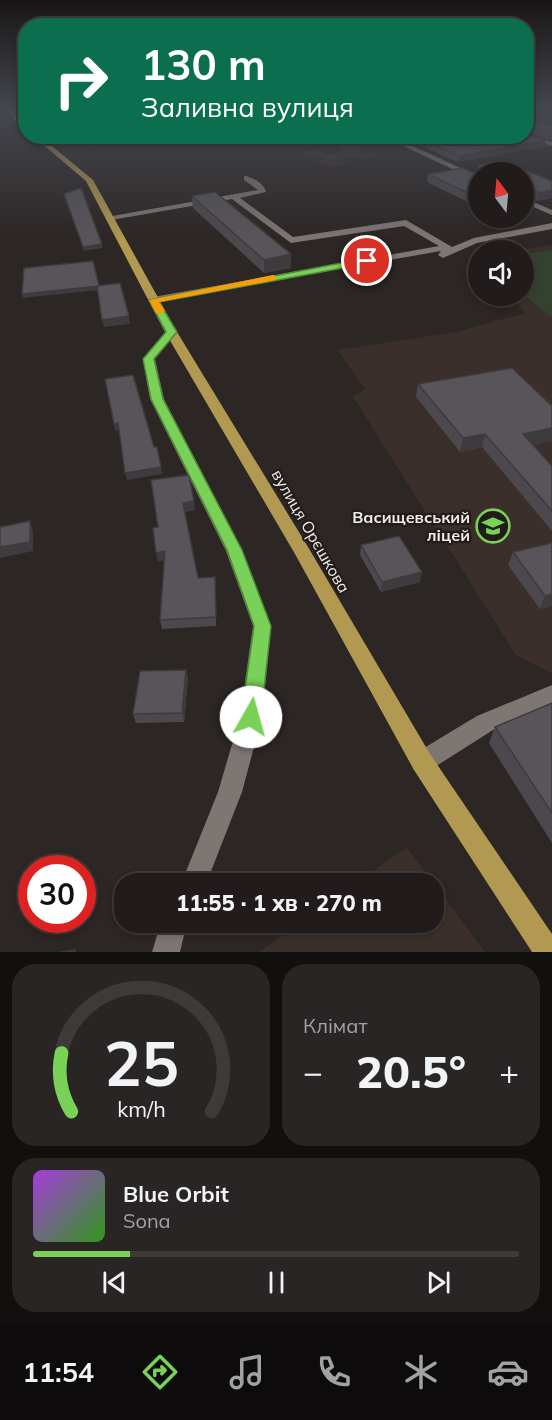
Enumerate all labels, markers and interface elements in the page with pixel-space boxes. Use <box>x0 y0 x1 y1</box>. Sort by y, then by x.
text: 130 m <box>141 38 266 91</box>
icon: right <box>42 42 120 120</box>
text: Заливна вулиця <box>141 90 354 124</box>
north arrow <box>468 162 534 228</box>
map controls <box>468 162 534 306</box>
pin <box>341 235 392 286</box>
button: sound <box>468 240 534 306</box>
icon: arrive <box>350 244 383 277</box>
street label: вулиця Орєшкова <box>268 466 354 596</box>
place label: Васищевський ліцей <box>352 507 470 545</box>
school or university icon: Васищевський ліцей <box>475 508 511 544</box>
position arrow <box>219 685 283 749</box>
speed limit sign: 30 <box>18 855 96 933</box>
text: 11:55 · 1 хв · 270 m <box>176 889 382 917</box>
text: Клімат <box>303 1013 368 1038</box>
text: 25 <box>104 1023 178 1102</box>
text: 20.5° <box>356 1043 466 1099</box>
text: − <box>303 1051 323 1092</box>
text: + <box>499 1051 519 1092</box>
text: km/h <box>117 1095 165 1122</box>
text: Blue Orbit <box>123 1180 229 1208</box>
text: Sona <box>123 1208 171 1233</box>
icon: previous <box>98 1266 131 1299</box>
icon: pause <box>260 1266 293 1299</box>
icon: next <box>422 1266 455 1299</box>
icon: directions <box>139 1351 181 1393</box>
icon: music <box>226 1351 268 1393</box>
icon: phone <box>313 1351 355 1393</box>
icon: climate <box>400 1351 442 1393</box>
icon: car <box>487 1351 529 1393</box>
text: 11:54 <box>23 1355 94 1389</box>

